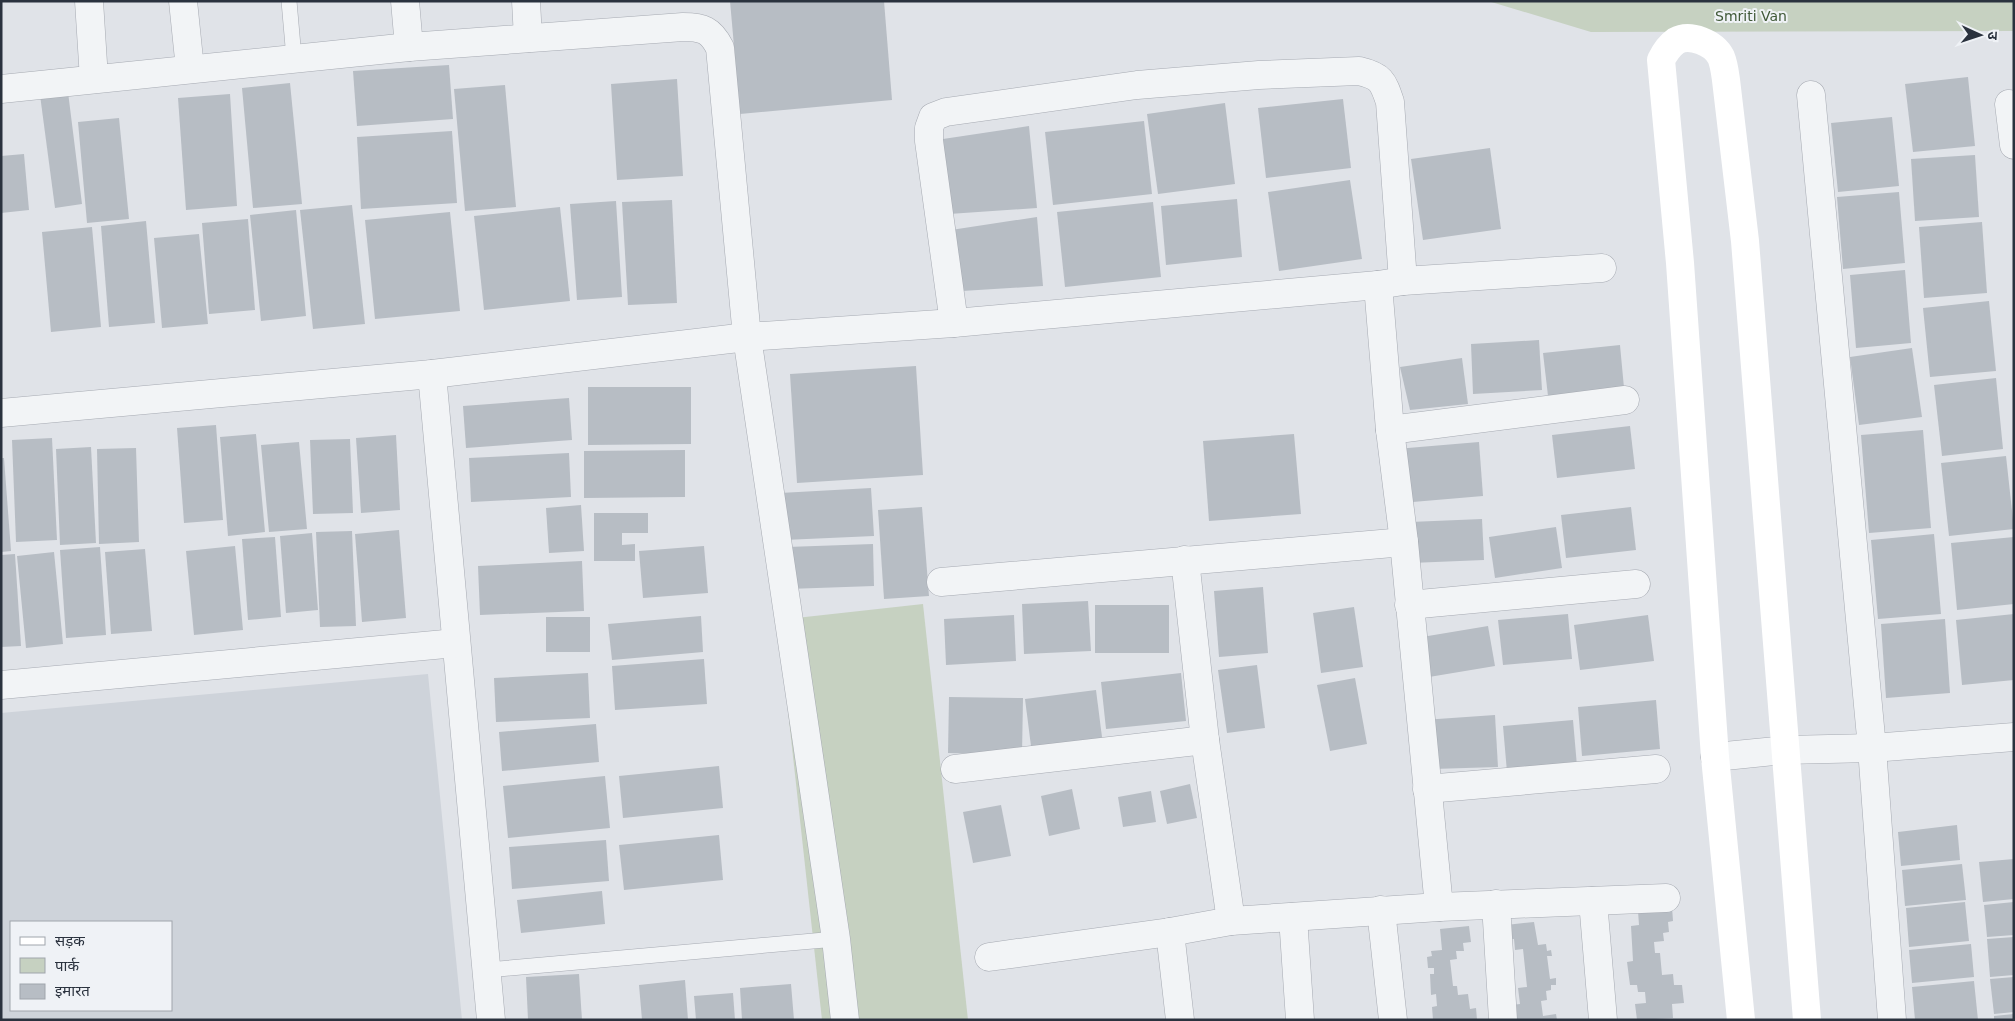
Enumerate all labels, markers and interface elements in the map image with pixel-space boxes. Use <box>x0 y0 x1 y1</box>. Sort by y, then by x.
park label: Smriti Van <box>1715 8 1787 24</box>
north arrow <box>1955 10 2005 60</box>
text: उ <box>1985 31 2001 41</box>
legend <box>10 921 172 1011</box>
text: सड़क <box>55 932 85 950</box>
text: पार्क <box>55 957 79 975</box>
text: इमारत <box>55 982 90 1000</box>

